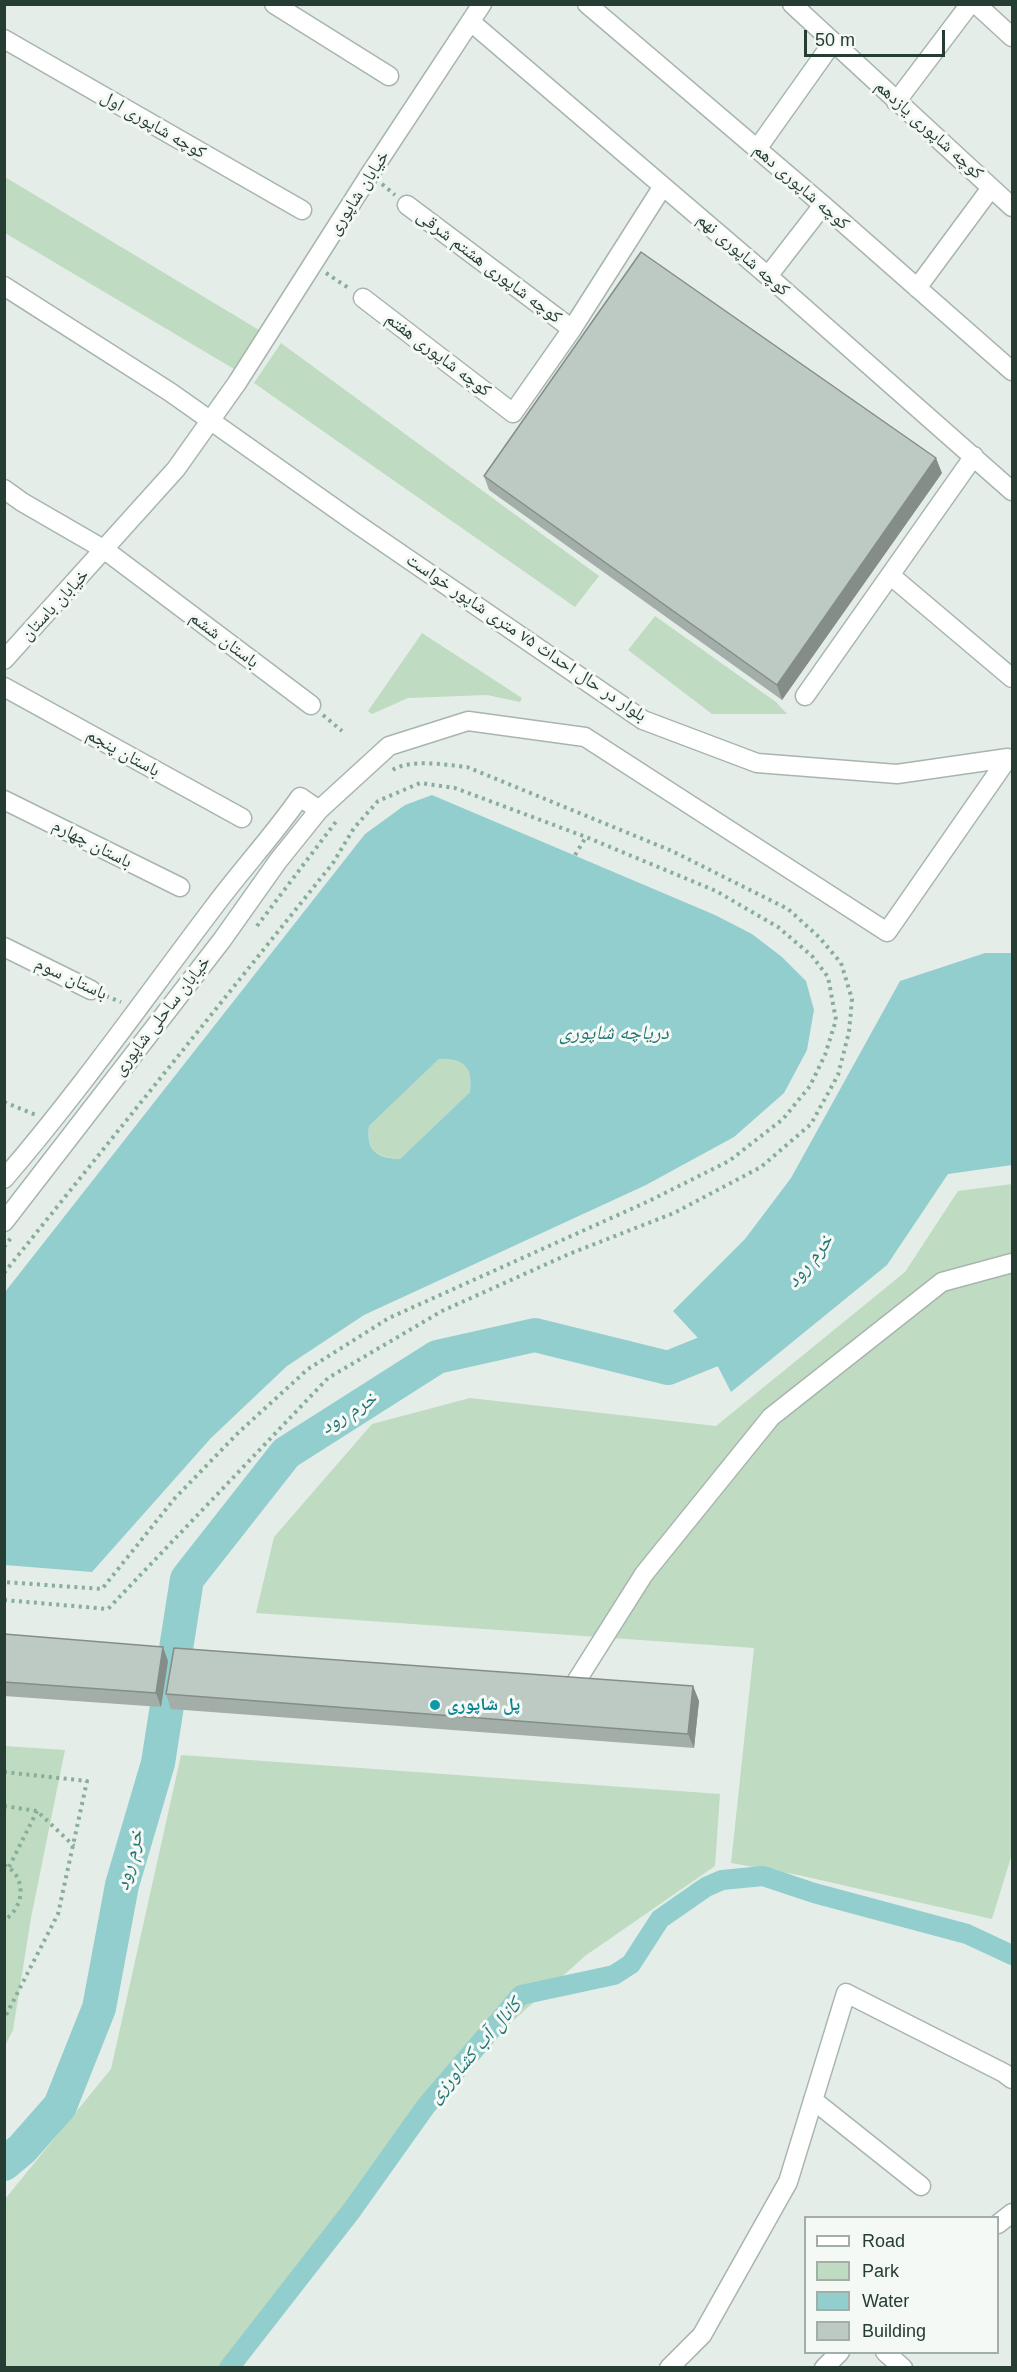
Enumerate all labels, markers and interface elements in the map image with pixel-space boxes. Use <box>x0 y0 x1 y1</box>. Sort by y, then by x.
scale bar <box>807 18 948 56</box>
text: 50 m <box>815 30 855 50</box>
street label: کوچه شاپوری یازدهم <box>870 76 988 184</box>
street label: کوچه شاپوری اول <box>97 86 209 164</box>
street label: کوچه شاپوری دهم <box>748 139 854 235</box>
street label: خیابان شاپوری <box>324 147 394 239</box>
street label: کوچه شاپوری هشتم شرقی <box>412 206 566 328</box>
street label: کوچه شاپوری نهم <box>692 209 794 301</box>
street label: کوچه شاپوری هفتم <box>381 308 495 402</box>
street label: بلوار در حال احداث ۷۵ متری شاپور خواست <box>402 549 650 727</box>
street label: خیابان باستان <box>16 565 94 645</box>
street label: باستان ششم <box>185 607 263 673</box>
street label: باستان پنجم <box>82 724 164 782</box>
street label: باستان چهارم <box>49 815 135 873</box>
street label: خیابان ساحلی شاپوری <box>108 952 216 1080</box>
street label: باستان سوم <box>32 953 110 1005</box>
water label: دریاچه شاپوری <box>559 1021 669 1045</box>
water label: خرم رود <box>781 1230 839 1292</box>
water label: خرم رود <box>317 1387 381 1439</box>
place label: پل شاپوری <box>447 1694 520 1716</box>
marker: پل شاپوری <box>428 1698 442 1712</box>
water label: خرم رود <box>110 1827 150 1893</box>
water label: کانال آب کشاورزی <box>423 1994 527 2108</box>
legend <box>804 2216 999 2354</box>
text: Road <box>862 2231 905 2251</box>
text: Park <box>862 2261 899 2281</box>
text: Water <box>862 2291 909 2311</box>
text: Building <box>862 2321 926 2341</box>

